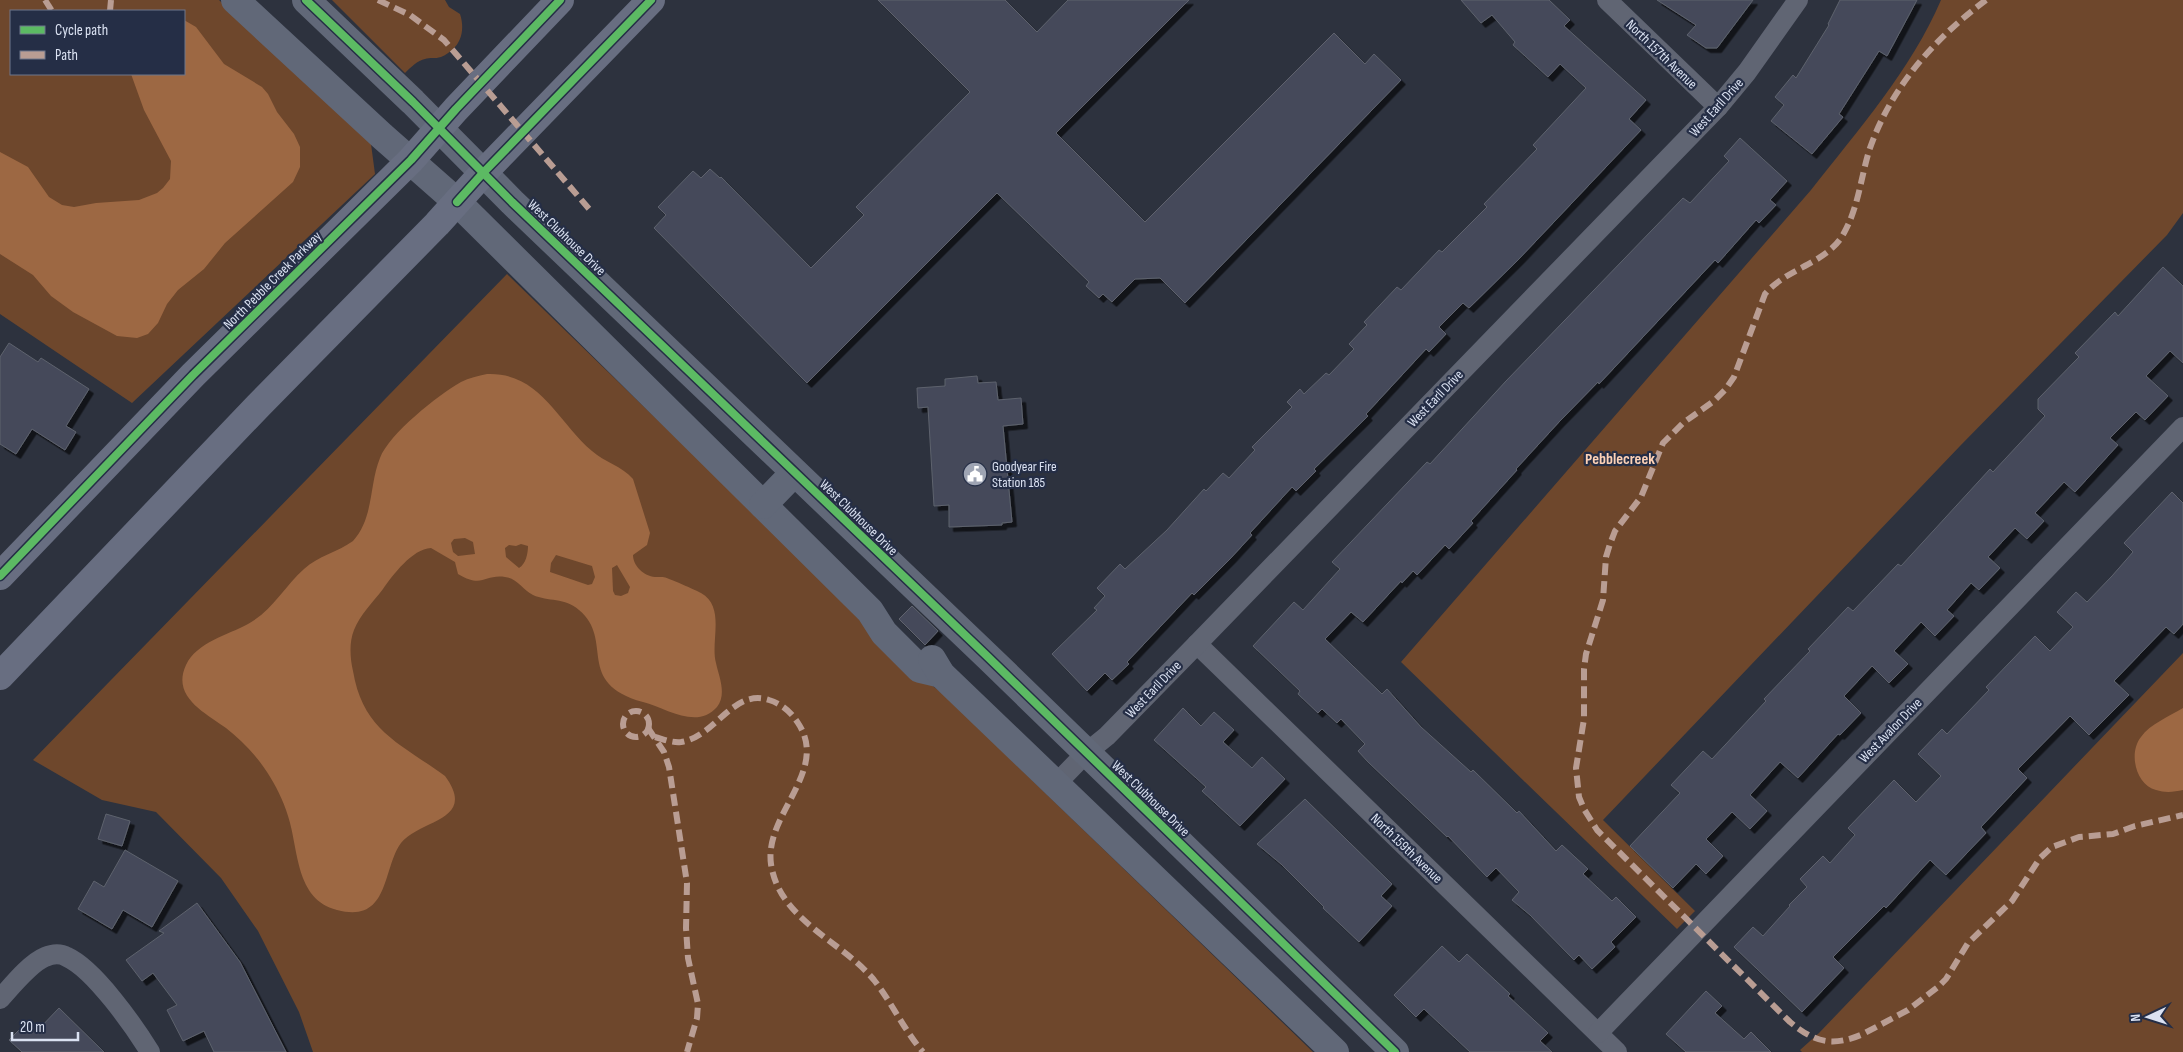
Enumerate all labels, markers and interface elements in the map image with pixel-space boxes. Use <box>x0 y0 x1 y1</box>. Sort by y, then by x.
legend <box>10 10 185 75</box>
street label: North 157th Avenue <box>1622 16 1701 93</box>
text: Cycle path <box>55 21 108 40</box>
text: Path <box>55 46 78 65</box>
street label: West Earll Drive <box>1686 75 1747 140</box>
street label: West Clubhouse Drive <box>524 196 609 279</box>
street label: North Pebble Creek Parkway <box>220 227 325 333</box>
street label: West Earll Drive <box>1404 366 1467 430</box>
district label: Pebblecreek <box>1585 450 1655 469</box>
place label: Goodyear Fire Station 185 <box>992 458 1057 491</box>
public building icon: Goodyear Fire Station 185 <box>962 461 988 487</box>
street label: West Clubhouse Drive <box>816 476 901 559</box>
street label: West Earll Drive <box>1122 657 1185 721</box>
street label: West Avalon Drive <box>1855 694 1925 766</box>
street label: West Clubhouse Drive <box>1108 757 1193 840</box>
street label: North 159th Avenue <box>1367 810 1446 887</box>
north arrow <box>2123 992 2173 1042</box>
scale bar <box>12 1010 79 1042</box>
text: N <box>2127 1014 2144 1022</box>
text: 20 m <box>20 1018 45 1037</box>

